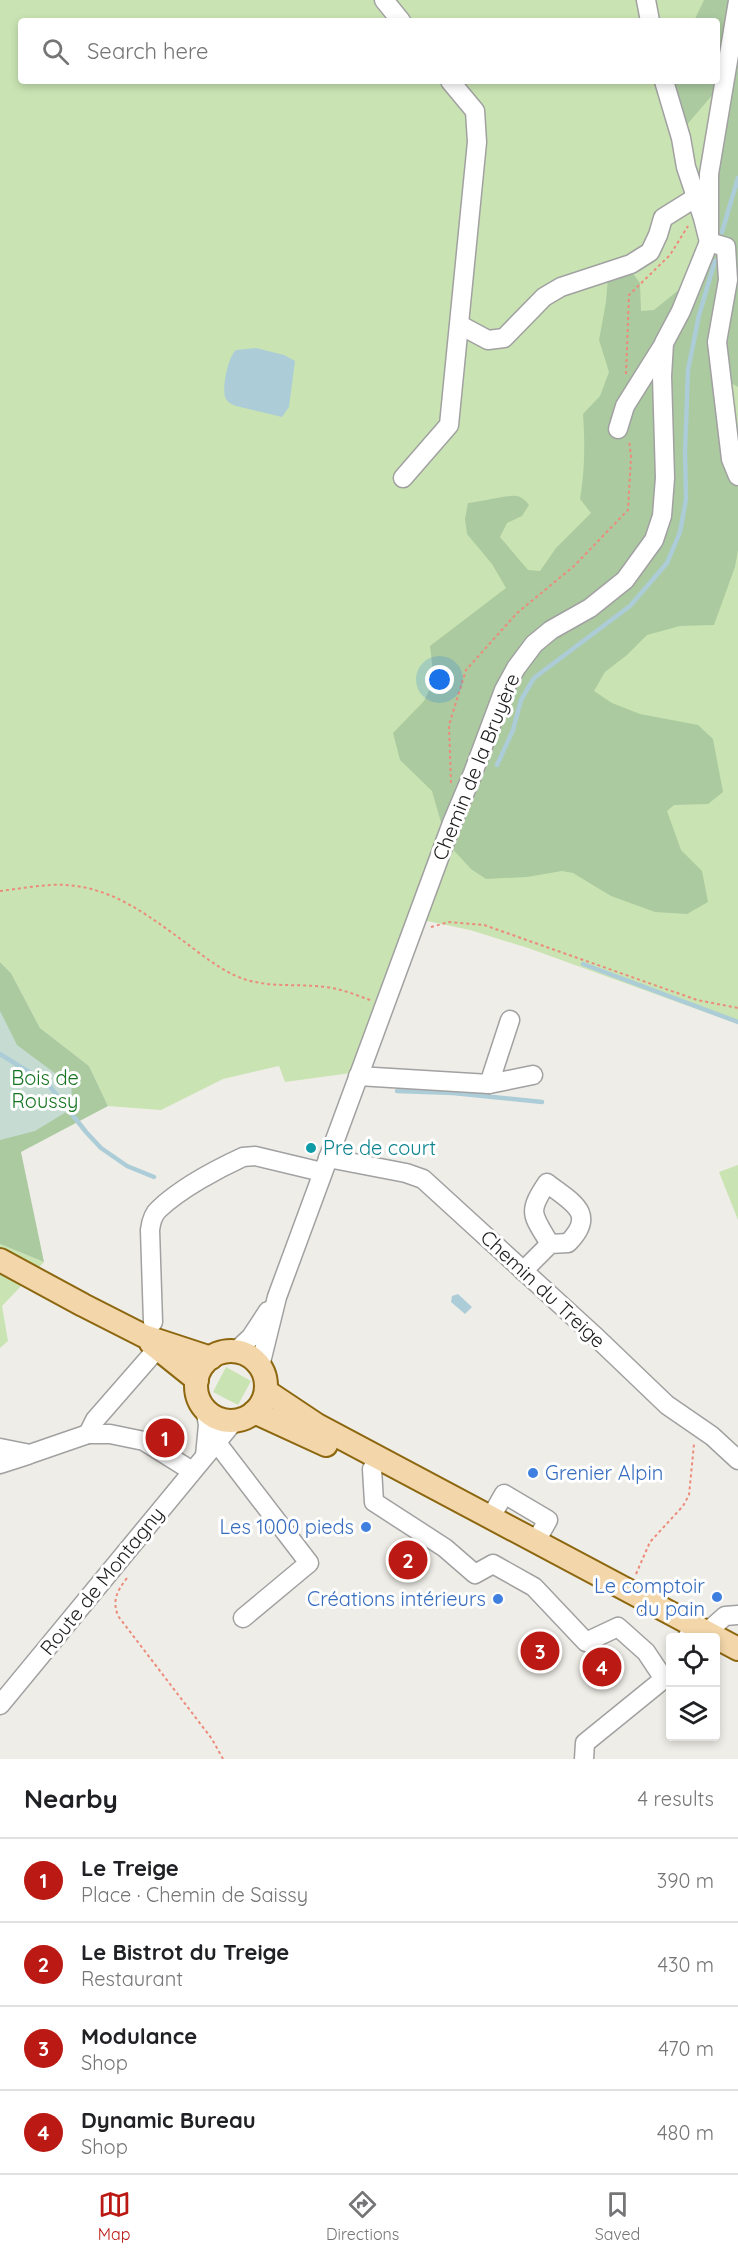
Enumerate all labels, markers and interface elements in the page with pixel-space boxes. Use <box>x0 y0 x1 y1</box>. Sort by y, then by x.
search box <box>18 18 720 84</box>
icon: search <box>39 35 72 68</box>
text: Search here <box>87 37 208 65</box>
your location <box>425 665 454 694</box>
street label: Chemin de la Bruyère <box>427 670 525 864</box>
park label: Bois de Roussy <box>11 1065 79 1113</box>
place label: Pre de court <box>323 1135 436 1160</box>
marker: Pre de court <box>304 1141 318 1155</box>
street label: Chemin du Treige <box>476 1224 611 1353</box>
pin: 1 <box>146 1416 184 1460</box>
place label: Grenier Alpin <box>545 1460 663 1485</box>
marker: Grenier Alpin <box>526 1466 540 1480</box>
street label: Route de Montagny <box>34 1502 169 1660</box>
place label: Les 1000 pieds <box>219 1514 354 1539</box>
marker: Les 1000 pieds <box>359 1520 373 1534</box>
pin: 2 <box>388 1538 428 1582</box>
place label: Le comptoir du pain <box>594 1573 705 1621</box>
place label: Créations intérieurs <box>307 1586 486 1611</box>
marker: Le comptoir du pain <box>710 1590 724 1604</box>
marker: Créations intérieurs <box>491 1592 505 1606</box>
pin: 3 <box>520 1628 560 1674</box>
map controls <box>666 1633 720 1741</box>
button: locate <box>666 1633 720 1687</box>
pin: 4 <box>582 1644 622 1690</box>
button: layers <box>666 1687 720 1741</box>
text: Nearby <box>24 1782 118 1815</box>
text: 4 results <box>638 1786 714 1811</box>
text: Le Treige <box>81 1854 179 1882</box>
text: 1 <box>40 1868 47 1893</box>
text: 390 m <box>657 1868 714 1893</box>
text: Place · Chemin de Saissy <box>81 1882 308 1907</box>
text: Le Bistrot du Treige <box>81 1938 289 1966</box>
text: 2 <box>38 1952 49 1977</box>
text: 430 m <box>657 1952 714 1977</box>
text: Restaurant <box>81 1966 183 1991</box>
text: Modulance <box>81 2022 197 2050</box>
text: 3 <box>38 2036 49 2061</box>
text: 470 m <box>658 2036 714 2061</box>
text: Shop <box>81 2050 128 2075</box>
text: Dynamic Bureau <box>81 2106 256 2134</box>
text: 4 <box>38 2120 49 2145</box>
text: 480 m <box>657 2120 714 2145</box>
text: Shop <box>81 2134 128 2159</box>
tab: Map <box>98 2188 131 2244</box>
tab: Directions <box>326 2188 399 2244</box>
tab: Saved <box>595 2188 640 2244</box>

